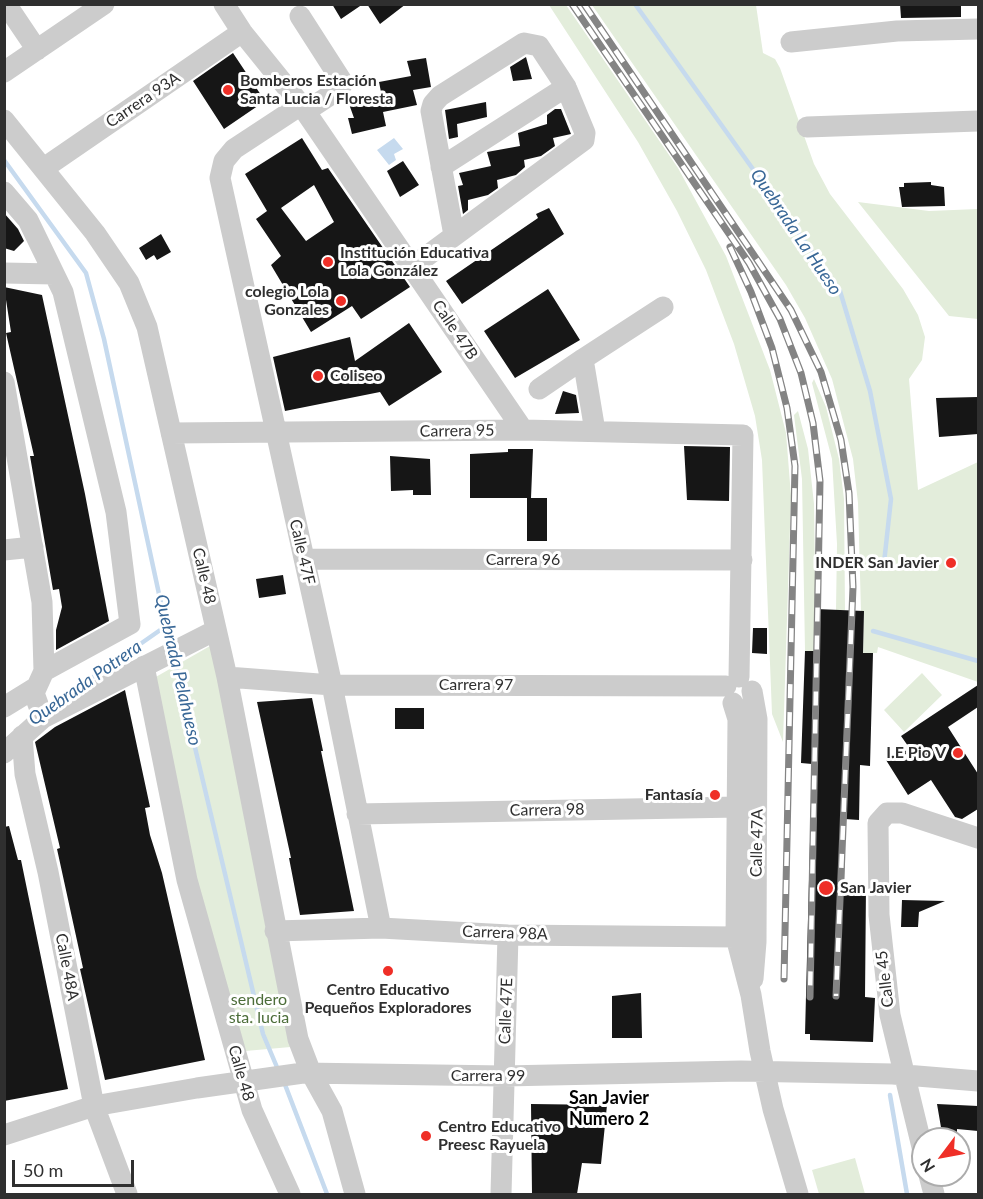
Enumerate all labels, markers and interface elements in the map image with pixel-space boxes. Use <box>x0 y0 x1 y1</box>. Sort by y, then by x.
street label: Carrera 93A <box>102 68 184 132</box>
place label: Bomberos Estación Santa Lucia / Floresta <box>240 71 393 109</box>
marker: Bomberos Estación Santa Lucia / Floresta <box>221 83 235 97</box>
water label: Quebrada La Hueso <box>746 165 846 299</box>
place label: Institución Educativa Lola González <box>340 243 489 281</box>
marker: Institución Educativa Lola González <box>321 255 335 269</box>
place label: colegio Lola Gonzales <box>245 282 329 320</box>
marker: colegio Lola Gonzales <box>334 294 348 308</box>
street label: Calle 47B <box>428 297 482 363</box>
place label: Coliseo <box>330 366 382 386</box>
marker: Coliseo <box>311 369 325 383</box>
street label: Carrera 95 <box>419 421 495 441</box>
street label: Calle 47F <box>285 518 319 586</box>
street label: Calle 48 <box>188 546 220 606</box>
street label: Carrera 96 <box>486 550 560 570</box>
place label: INDER San Javier <box>815 553 939 573</box>
marker: INDER San Javier <box>944 556 958 570</box>
water label: Quebrada Pelahueso <box>150 592 206 748</box>
water label: Quebrada Potrera <box>24 636 146 730</box>
street label: Carrera 97 <box>439 675 513 695</box>
place label: I.E Pio V <box>886 743 946 763</box>
marker: I.E Pio V <box>951 746 965 760</box>
place label: Fantasía <box>645 785 703 805</box>
marker: Fantasía <box>708 788 722 802</box>
street label: Carrera 98 <box>509 800 585 820</box>
street label: Calle 47A <box>747 809 767 877</box>
place label: San Javier <box>840 878 911 898</box>
marker: San Javier <box>817 879 835 897</box>
street label: Carrera 98A <box>462 922 548 944</box>
street label: Calle 48A <box>51 932 83 1002</box>
street label: Calle 45 <box>872 949 898 1009</box>
marker: Centro Educativo Pequeños Exploradores <box>381 964 395 978</box>
street label: Calle 47E <box>495 977 517 1045</box>
place label: Centro Educativo Pequeños Exploradores <box>304 980 472 1018</box>
park label: sendero sta. lucia <box>229 990 289 1028</box>
street label: Calle 48 <box>224 1043 258 1103</box>
street label: Carrera 99 <box>451 1066 525 1086</box>
district label: San Javier Numero 2 <box>569 1087 649 1130</box>
place label: Centro Educativo Preesc Rayuela <box>438 1117 561 1155</box>
north arrow <box>911 1127 971 1187</box>
marker: Centro Educativo Preesc Rayuela <box>419 1129 433 1143</box>
scale bar <box>15 1148 136 1186</box>
text: N <box>916 1155 938 1176</box>
text: 50 m <box>23 1159 63 1181</box>

